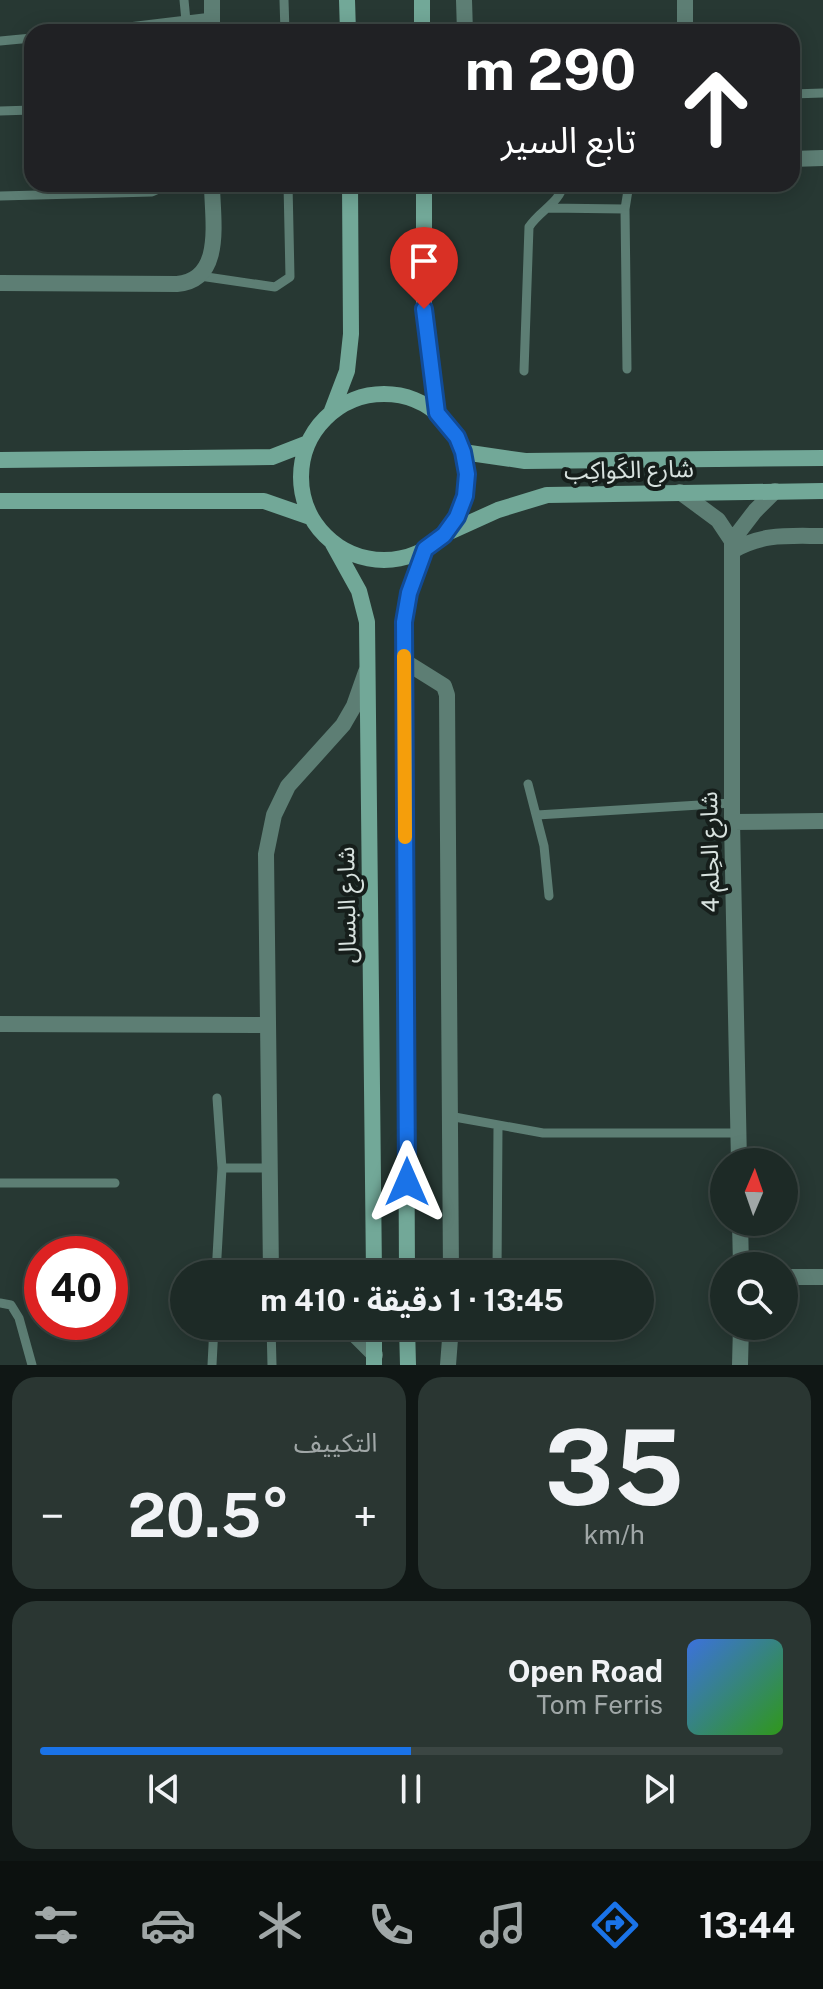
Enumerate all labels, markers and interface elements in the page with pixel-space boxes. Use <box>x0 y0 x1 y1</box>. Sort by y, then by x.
text: 290 m <box>465 37 636 103</box>
icon: ahead <box>664 56 768 160</box>
text: تابع السير <box>501 119 636 161</box>
pin <box>390 227 458 309</box>
icon: arrive <box>402 239 446 283</box>
street label: شارع الكَواكِب <box>564 454 694 488</box>
street label: شارع الحِلم 4 <box>694 791 728 913</box>
street label: شارع البسال <box>331 846 365 964</box>
position arrow <box>365 1140 449 1224</box>
north arrow <box>710 1148 798 1236</box>
map controls <box>710 1148 798 1340</box>
speed limit sign: 40 <box>24 1236 128 1340</box>
button: search <box>710 1252 798 1340</box>
text: 13:45 · 1 دقيقة · 410 m <box>260 1282 564 1318</box>
text: 35 <box>545 1406 684 1528</box>
text: التكييف <box>294 1427 378 1458</box>
text: 20.5° <box>128 1480 290 1551</box>
text: − <box>40 1490 64 1542</box>
text: + <box>353 1490 377 1542</box>
text: km/h <box>584 1519 645 1550</box>
text: Open Road <box>508 1653 663 1689</box>
text: Tom Ferris <box>536 1689 663 1720</box>
icon: previous <box>142 1767 186 1811</box>
icon: pause <box>389 1767 433 1811</box>
icon: next <box>637 1767 681 1811</box>
icon: filters <box>28 1897 84 1953</box>
icon: car <box>140 1897 196 1953</box>
icon: climate <box>252 1897 308 1953</box>
icon: phone <box>363 1897 419 1953</box>
icon: music <box>475 1897 531 1953</box>
icon: directions <box>587 1897 643 1953</box>
text: 13:44 <box>699 1904 795 1946</box>

